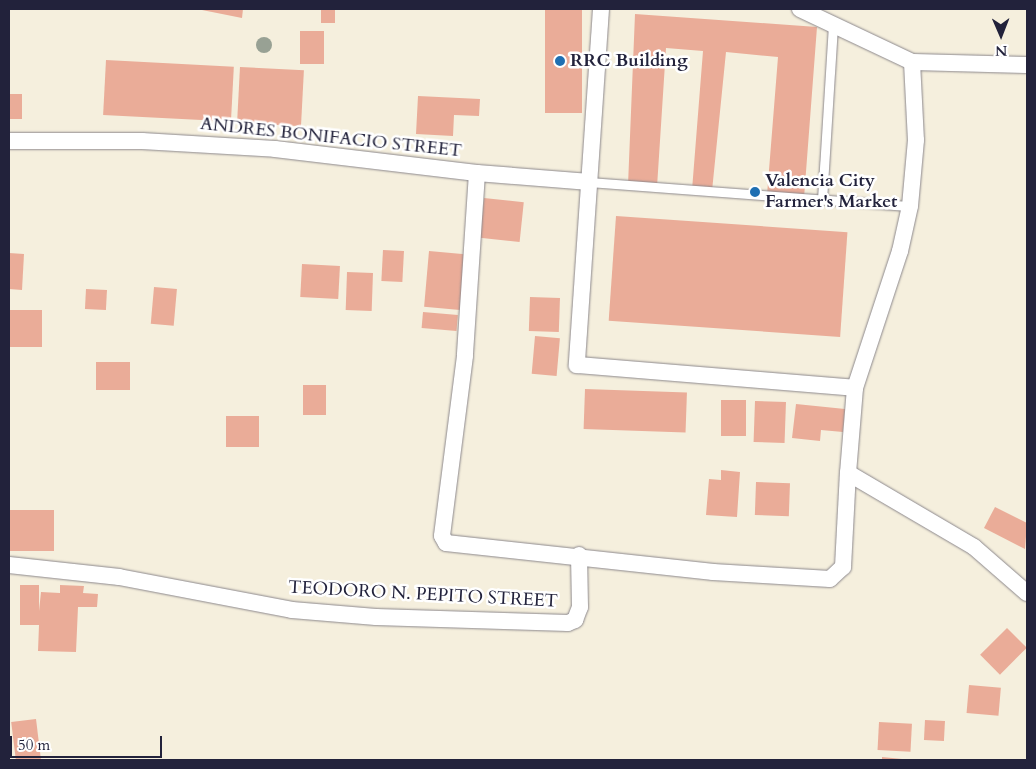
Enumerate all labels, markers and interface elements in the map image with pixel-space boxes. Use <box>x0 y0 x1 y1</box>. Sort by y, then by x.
north arrow <box>976 10 1026 60</box>
text: N <box>995 41 1008 60</box>
place label: RRC Building <box>570 50 688 72</box>
marker: RRC Building <box>554 55 566 67</box>
street label: ANDRES BONIFACIO STREET <box>199 114 463 162</box>
place label: Valencia City Farmer's Market <box>765 171 897 213</box>
marker: Valencia City Farmer's Market <box>749 186 761 198</box>
street label: TEODORO N. PEPITO STREET <box>288 577 558 613</box>
scale bar <box>12 726 165 758</box>
text: 50 m <box>18 735 50 755</box>

